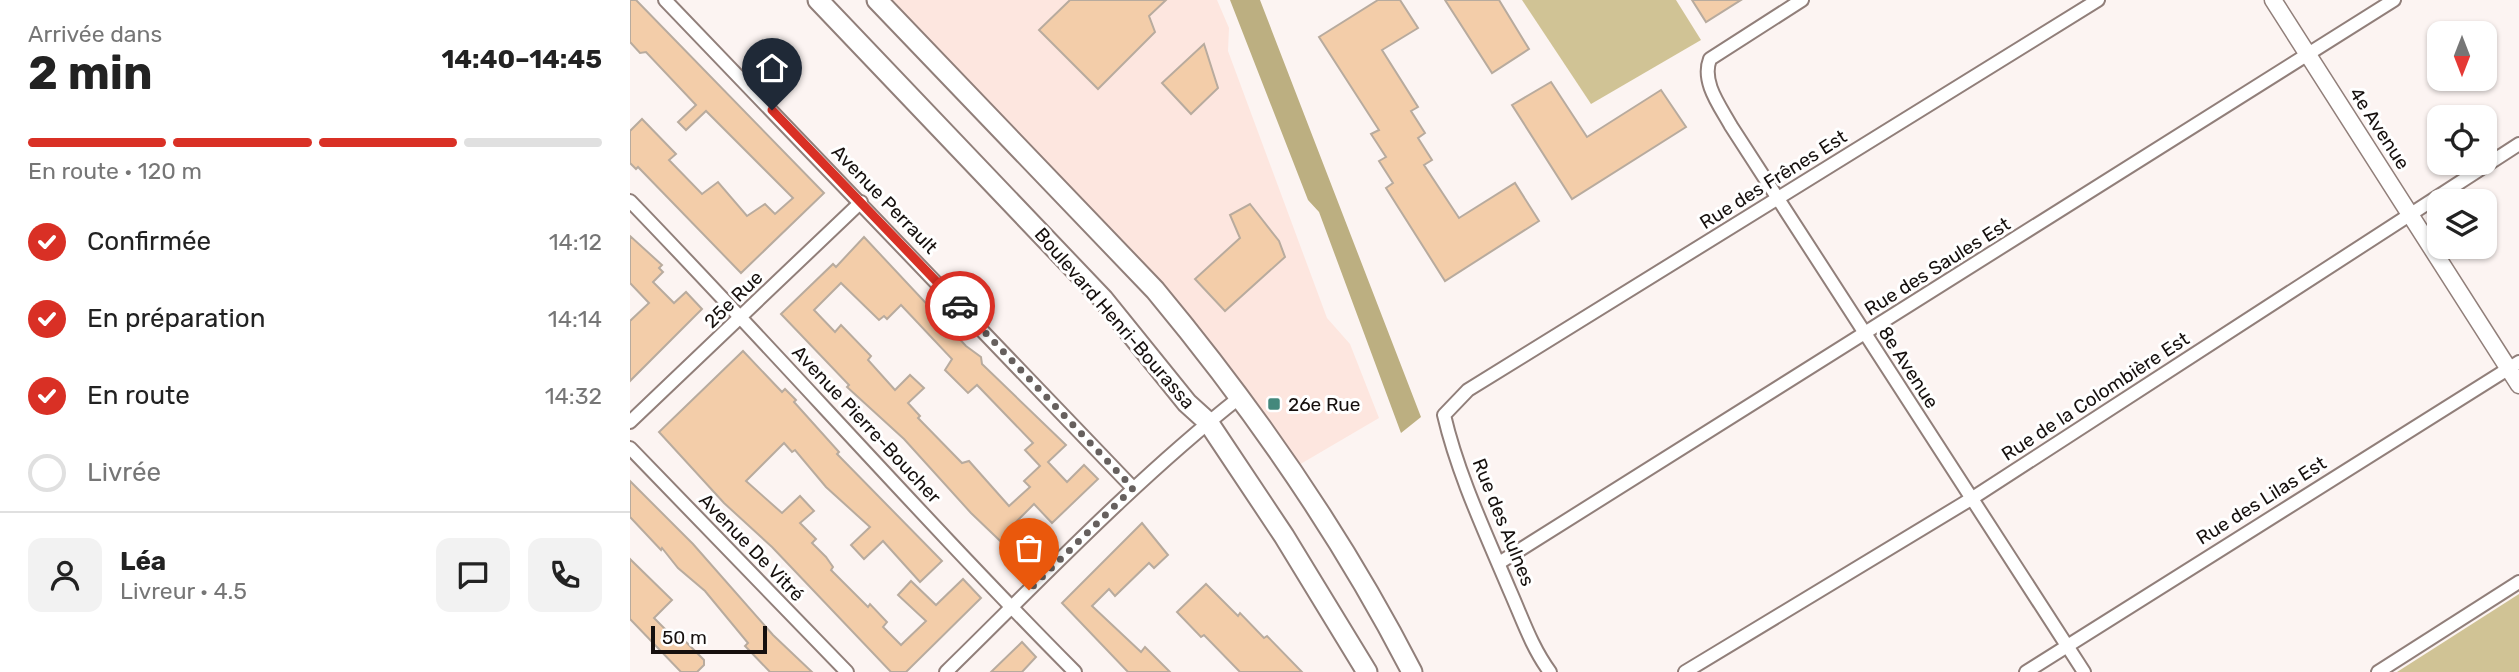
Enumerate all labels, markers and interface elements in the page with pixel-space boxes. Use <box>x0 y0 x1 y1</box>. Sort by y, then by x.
text: Arrivée dans <box>28 20 162 48</box>
north arrow <box>2427 21 2497 91</box>
map controls <box>2427 21 2497 259</box>
pin <box>742 38 802 110</box>
text: 14:40–14:45 <box>441 44 602 75</box>
text: 2 min <box>28 46 153 101</box>
icon: home <box>753 49 791 87</box>
street label: 4e Avenue <box>2345 83 2415 174</box>
button: locate <box>2427 105 2497 175</box>
street label: Rue des Frênes Est <box>1695 125 1852 234</box>
street label: Avenue Perrault <box>827 140 943 259</box>
text: En route · 120 m <box>28 157 202 185</box>
button: layers <box>2427 189 2497 259</box>
street label: Rue des Saules Est <box>1860 212 2015 321</box>
icon: check <box>28 223 66 261</box>
street label: Boulevard Henri-Bourassa <box>1030 223 1200 414</box>
text: Confirmée <box>87 226 211 257</box>
text: 14:12 <box>549 228 602 256</box>
street label: 25e Rue <box>699 266 767 333</box>
courier <box>925 271 995 341</box>
icon: car <box>941 287 979 325</box>
icon: check <box>28 300 66 338</box>
text: En préparation <box>87 303 265 334</box>
text: 14:14 <box>548 305 602 333</box>
street label: 8e Avenue <box>1873 322 1944 413</box>
street label: Rue de la Colombière Est <box>1997 327 2194 466</box>
street label: Avenue Pierre-Boucher <box>787 341 946 509</box>
icon: check <box>28 377 66 415</box>
text: En route <box>87 380 190 411</box>
text: 14:32 <box>545 382 602 410</box>
place label: 26e Rue <box>1288 393 1360 416</box>
marker: 26e Rue <box>1266 396 1282 412</box>
street label: Rue des Lilas Est <box>2192 451 2331 550</box>
street label: Rue des Aulnes <box>1467 455 1540 589</box>
text: Livrée <box>87 457 161 488</box>
street label: Avenue De Vitré <box>694 489 809 606</box>
pin <box>999 518 1059 590</box>
icon: bag <box>1010 529 1048 567</box>
button: person <box>28 538 102 612</box>
button: chat <box>436 538 510 612</box>
button: phone <box>528 538 602 612</box>
text: Léa <box>120 546 166 577</box>
text: Livreur · 4.5 <box>120 577 247 605</box>
scale bar <box>651 623 766 655</box>
text: 50 m <box>662 626 707 649</box>

